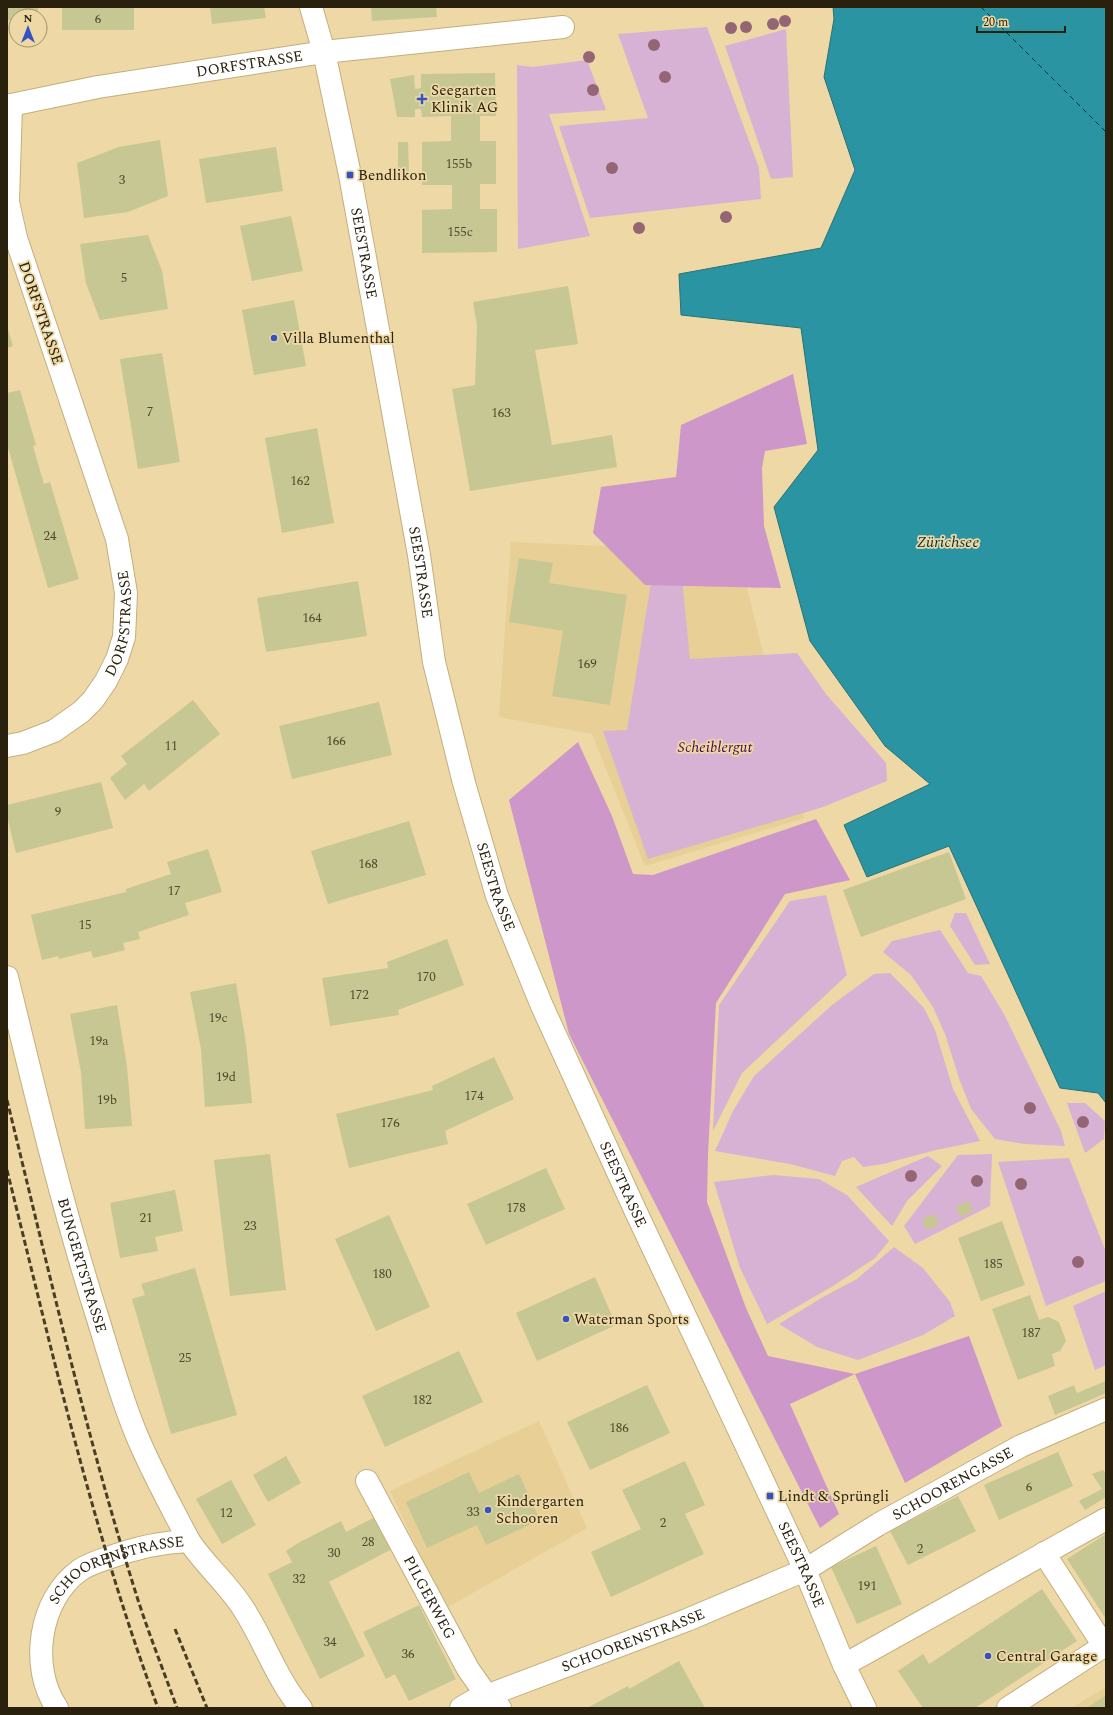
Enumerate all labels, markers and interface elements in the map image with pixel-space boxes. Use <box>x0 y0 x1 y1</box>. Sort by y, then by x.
north arrow <box>8 8 48 48</box>
scale bar <box>977 8 1065 34</box>
house number: 6 <box>95 9 102 29</box>
text: N <box>24 10 33 27</box>
text: 20 m <box>983 13 1008 32</box>
street label: DORFSTRASSE <box>194 44 305 84</box>
place label: Seegarten Klinik AG <box>431 79 498 119</box>
marker: Seegarten Klinik AG <box>416 93 428 105</box>
house number: 155b <box>446 154 472 174</box>
place label: Bendlikon <box>358 164 427 187</box>
house number: 3 <box>119 170 126 190</box>
marker: Bendlikon <box>345 170 355 180</box>
street label: SEESTRASSE <box>344 206 383 301</box>
house number: 155c <box>447 222 473 242</box>
street label: DORFSTRASSE <box>12 258 69 368</box>
house number: 5 <box>121 268 127 288</box>
place label: Villa Blumenthal <box>282 327 395 350</box>
marker: Villa Blumenthal <box>269 333 279 343</box>
house number: 7 <box>147 402 153 422</box>
house number: 163 <box>491 403 511 423</box>
house number: 162 <box>290 471 310 491</box>
street label: SEESTRASSE <box>402 524 439 620</box>
house number: 24 <box>44 526 57 546</box>
water label: Zürichsee <box>917 530 979 554</box>
street label: DORFSTRASSE <box>99 569 138 681</box>
house number: 164 <box>302 608 322 628</box>
house number: 169 <box>577 654 597 674</box>
house number: 166 <box>326 731 346 751</box>
house number: 11 <box>165 736 178 756</box>
park label: Scheiblergut <box>678 736 752 759</box>
house number: 9 <box>55 802 62 822</box>
street label: SEESTRASSE <box>470 840 521 935</box>
house number: 168 <box>358 854 378 874</box>
house number: 17 <box>168 881 181 901</box>
house number: 15 <box>79 915 92 935</box>
house number: 170 <box>416 967 436 987</box>
house number: 172 <box>349 985 369 1005</box>
house number: 19c <box>208 1008 228 1028</box>
house number: 19a <box>89 1031 109 1051</box>
house number: 19d <box>216 1067 236 1087</box>
house number: 174 <box>464 1086 484 1106</box>
house number: 19b <box>97 1090 117 1110</box>
house number: 176 <box>380 1113 400 1133</box>
street label: SEESTRASSE <box>593 1138 653 1231</box>
street label: BUNGERTSTRASSE <box>51 1195 113 1336</box>
house number: 178 <box>506 1198 526 1218</box>
house number: 21 <box>140 1208 153 1228</box>
house number: 23 <box>244 1216 257 1236</box>
house number: 185 <box>983 1254 1003 1274</box>
house number: 180 <box>372 1264 392 1284</box>
place label: Waterman Sports <box>574 1308 689 1331</box>
marker: Waterman Sports <box>561 1314 571 1324</box>
house number: 187 <box>1021 1323 1041 1343</box>
house number: 25 <box>179 1348 192 1368</box>
house number: 182 <box>412 1390 432 1410</box>
house number: 186 <box>609 1418 629 1438</box>
street label: SCHOORENGASSE <box>888 1441 1018 1527</box>
house number: 6 <box>1026 1477 1033 1497</box>
place label: Lindt & Sprüngli <box>778 1485 889 1508</box>
place label: Kindergarten Schooren <box>496 1490 585 1530</box>
marker: Lindt & Sprüngli <box>765 1491 775 1501</box>
house number: 33 <box>467 1502 480 1522</box>
house number: 12 <box>220 1503 233 1523</box>
marker: Kindergarten Schooren <box>483 1505 493 1515</box>
house number: 2 <box>660 1513 666 1533</box>
street label: SEESTRASSE <box>772 1518 830 1611</box>
street label: SCHOORENSTRASSE <box>43 1530 185 1609</box>
house number: 28 <box>362 1532 375 1552</box>
house number: 2 <box>917 1539 923 1559</box>
house number: 30 <box>328 1543 341 1563</box>
street label: PILGERWEG <box>397 1552 461 1643</box>
house number: 32 <box>293 1569 306 1589</box>
house number: 191 <box>857 1576 877 1596</box>
street label: SCHOORENSTRASSE <box>558 1603 709 1679</box>
house number: 34 <box>324 1632 337 1652</box>
house number: 36 <box>402 1644 415 1664</box>
place label: Central Garage <box>996 1645 1097 1668</box>
marker: Central Garage <box>983 1651 993 1661</box>

